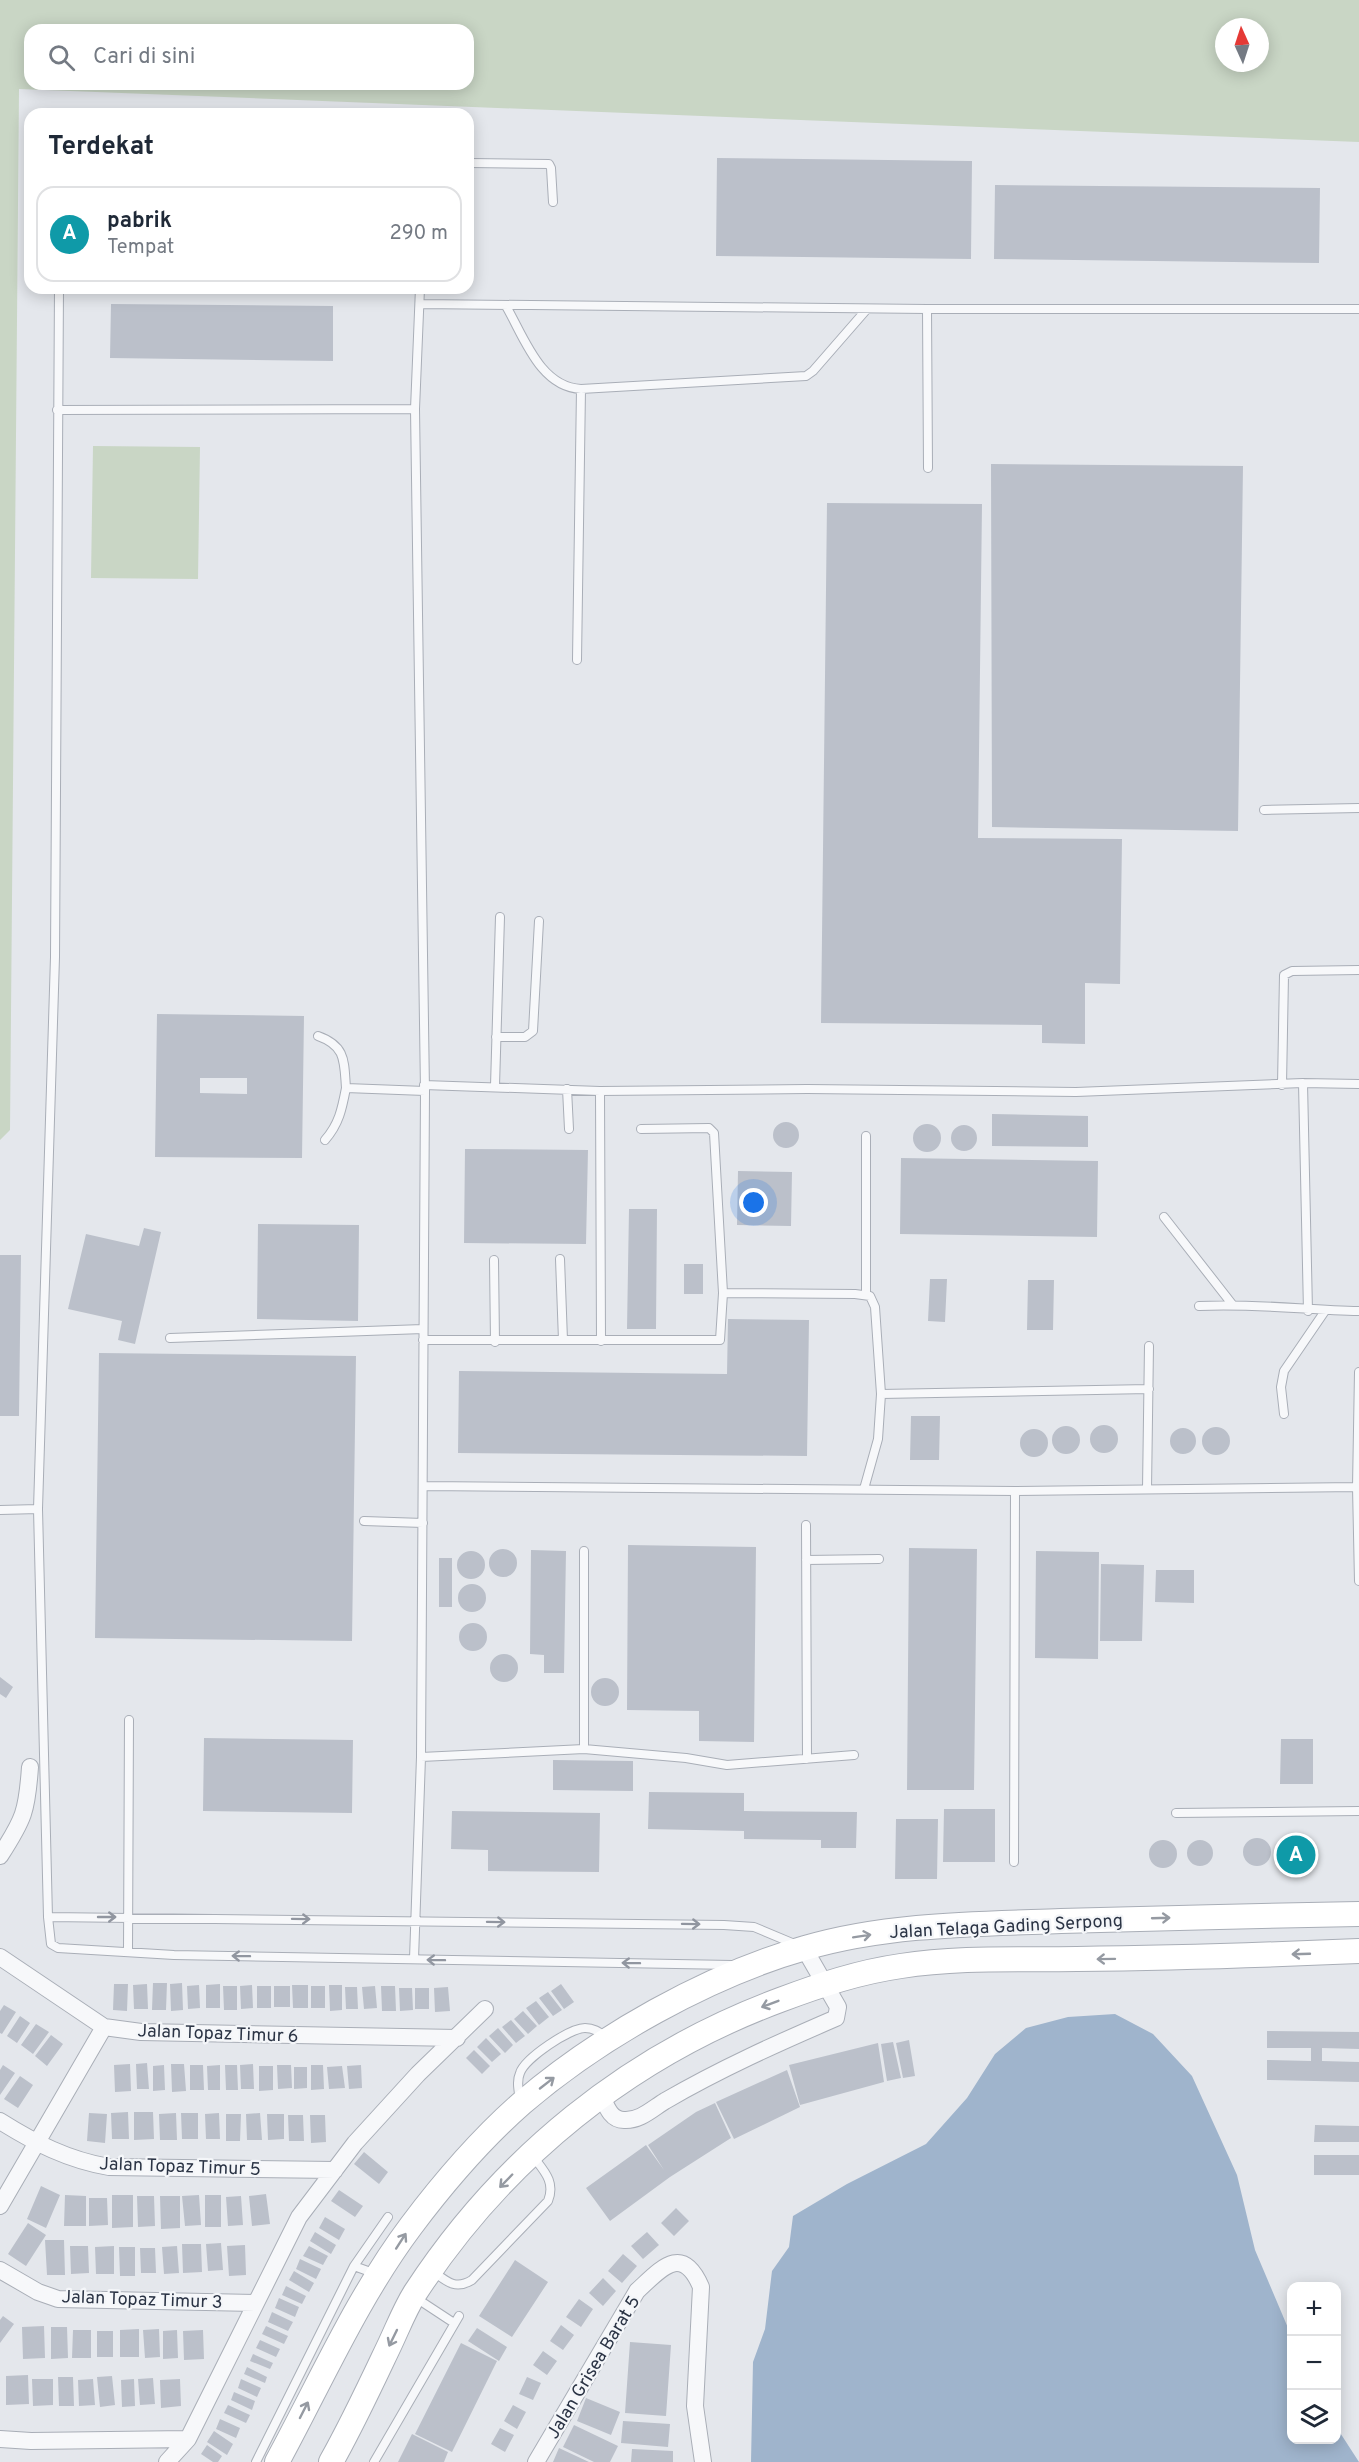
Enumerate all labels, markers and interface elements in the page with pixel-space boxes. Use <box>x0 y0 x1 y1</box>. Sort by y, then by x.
north arrow <box>1215 18 1269 72</box>
search box <box>24 24 474 90</box>
icon: search <box>45 41 78 74</box>
text: Cari di sini <box>93 44 195 71</box>
text: Terdekat <box>48 131 154 164</box>
text: pabrik <box>107 208 172 235</box>
text: A <box>62 221 77 247</box>
text: 290 m <box>390 221 448 247</box>
text: Tempat <box>107 235 174 261</box>
your location <box>739 1188 768 1217</box>
pin: A <box>1276 1832 1316 1878</box>
street label: Jalan Telaga Gading Serpong <box>889 1910 1124 1945</box>
one-way arrow <box>96 1911 116 1923</box>
one-way arrow <box>291 1913 311 1925</box>
one-way arrow <box>1150 1913 1170 1924</box>
one-way arrow <box>486 1916 506 1927</box>
one-way arrow <box>681 1919 701 1930</box>
one-way arrow <box>851 1930 871 1941</box>
one-way arrow <box>1291 1948 1311 1959</box>
one-way arrow <box>231 1950 251 1962</box>
one-way arrow <box>1096 1953 1116 1965</box>
one-way arrow <box>426 1954 446 1965</box>
one-way arrow <box>621 1958 641 1969</box>
one-way arrow <box>761 1999 780 2010</box>
street label: Jalan Topaz Timur 6 <box>137 2020 299 2049</box>
one-way arrow <box>539 2077 555 2090</box>
street label: Jalan Topaz Timur 5 <box>99 2153 261 2182</box>
one-way arrow <box>499 2173 513 2188</box>
one-way arrow <box>395 2233 407 2250</box>
map controls <box>1287 2282 1341 2444</box>
button: + <box>1287 2282 1341 2336</box>
street label: Jalan Topaz Timur 3 <box>61 2286 223 2315</box>
street label: Jalan Grisea Barat 5 <box>542 2292 646 2444</box>
one-way arrow <box>386 2328 398 2346</box>
button: − <box>1287 2336 1341 2390</box>
button: layers <box>1287 2390 1341 2444</box>
one-way arrow <box>298 2402 310 2419</box>

